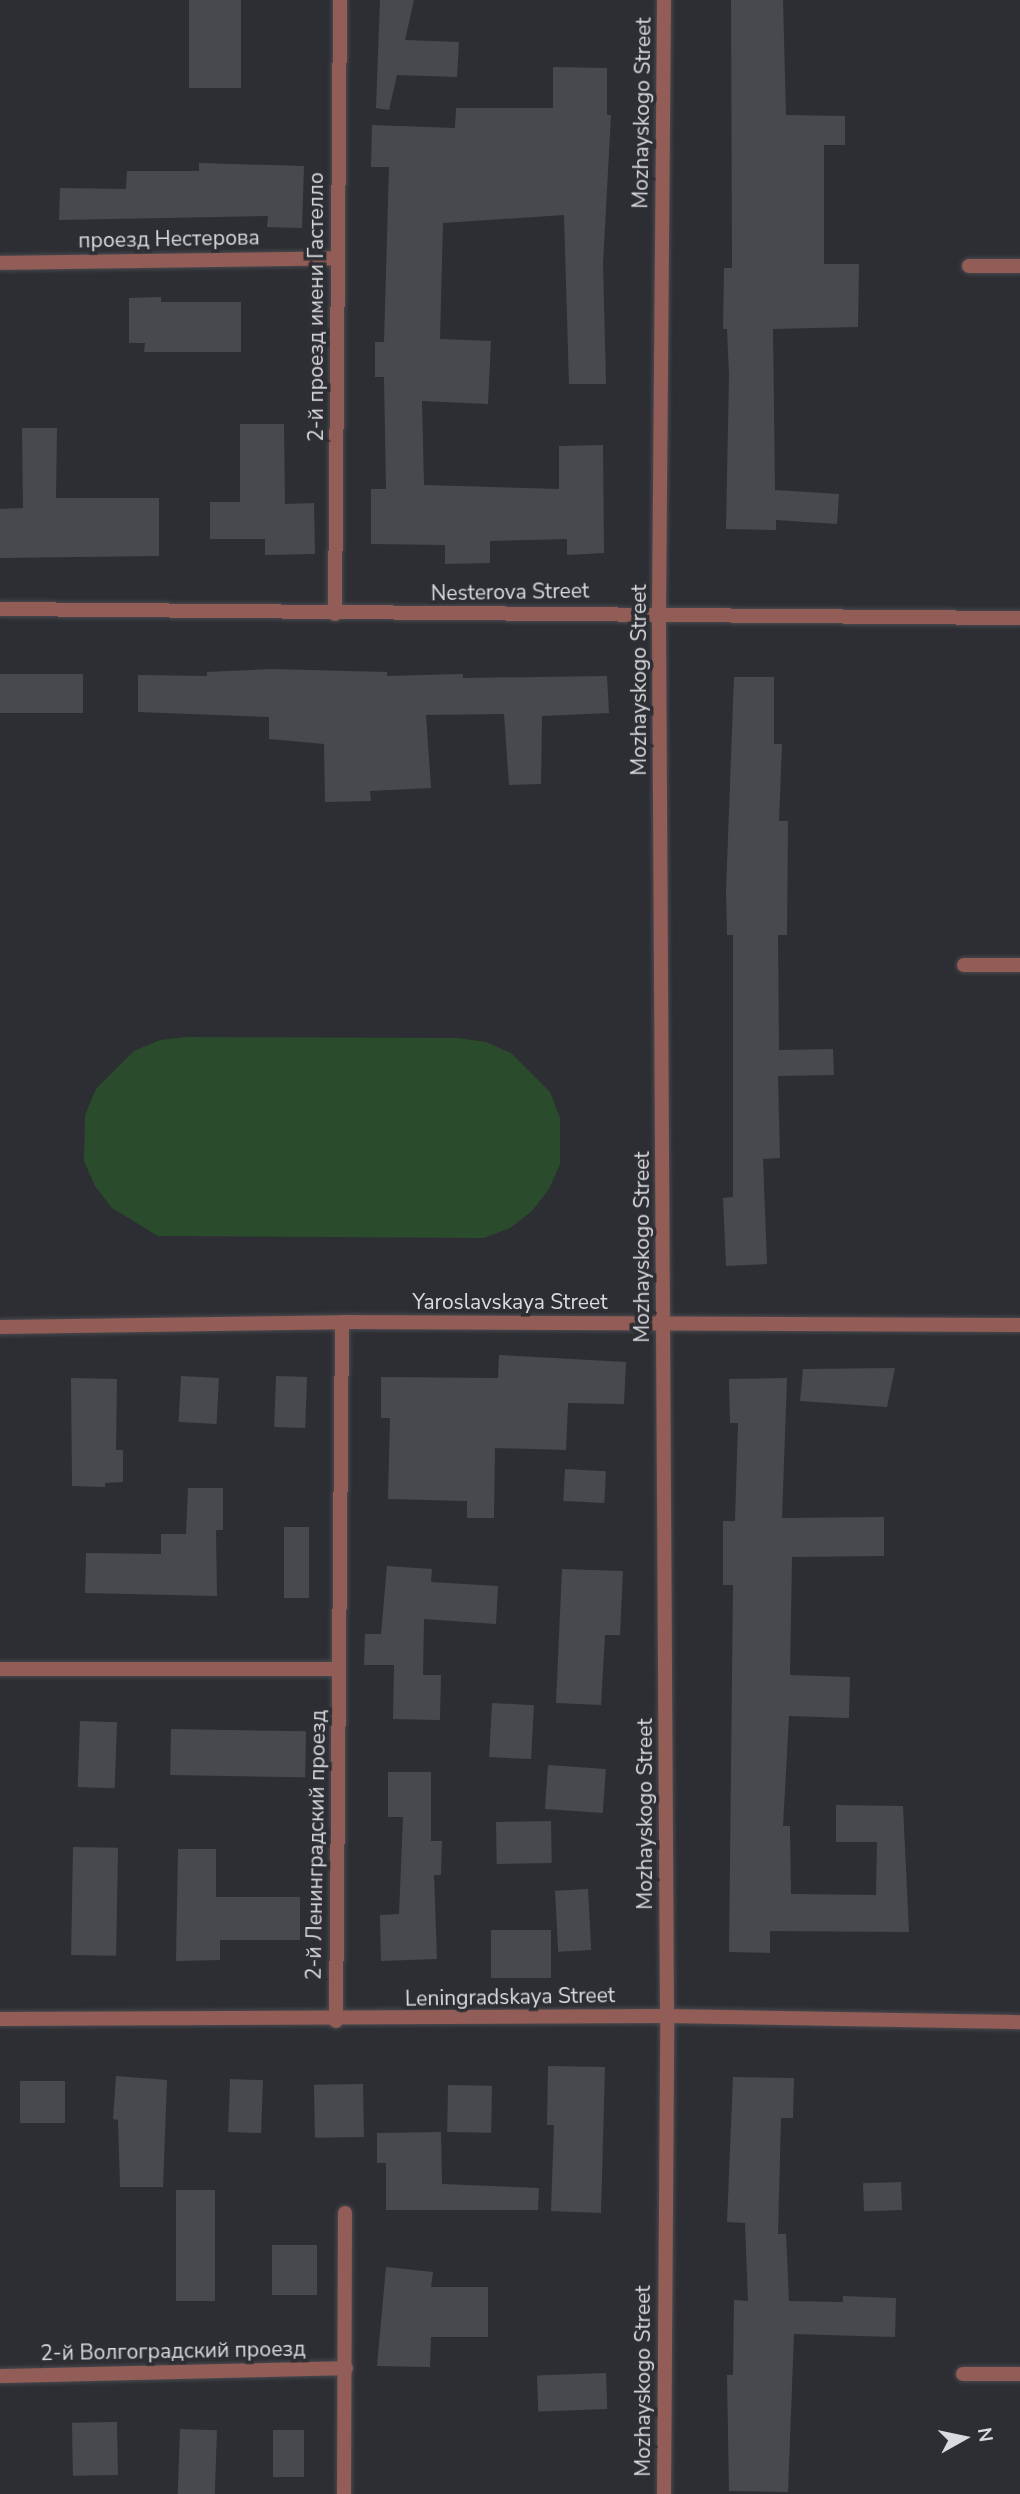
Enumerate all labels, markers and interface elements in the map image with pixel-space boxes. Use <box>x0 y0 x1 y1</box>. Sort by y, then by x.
street label: Mozhayskogo Street <box>628 17 656 209</box>
street label: 2-й проезд имени Гастелло <box>303 172 329 442</box>
street label: проезд Нестерова <box>78 225 260 253</box>
street label: Nesterova Street <box>431 578 589 606</box>
street label: Mozhayskogo Street <box>626 584 652 776</box>
street label: Mozhayskogo Street <box>629 1151 655 1343</box>
street label: Yaroslavskaya Street <box>413 1289 607 1315</box>
street label: 2-й Ленинградский проезд <box>301 1710 331 1980</box>
street label: Mozhayskogo Street <box>632 1718 658 1910</box>
street label: Leningradskaya Street <box>405 1983 615 2011</box>
street label: Mozhayskogo Street <box>630 2285 656 2477</box>
street label: 2-й Волгоградский проезд <box>40 2336 306 2366</box>
north arrow <box>929 2403 999 2473</box>
text: N <box>971 2426 999 2444</box>

